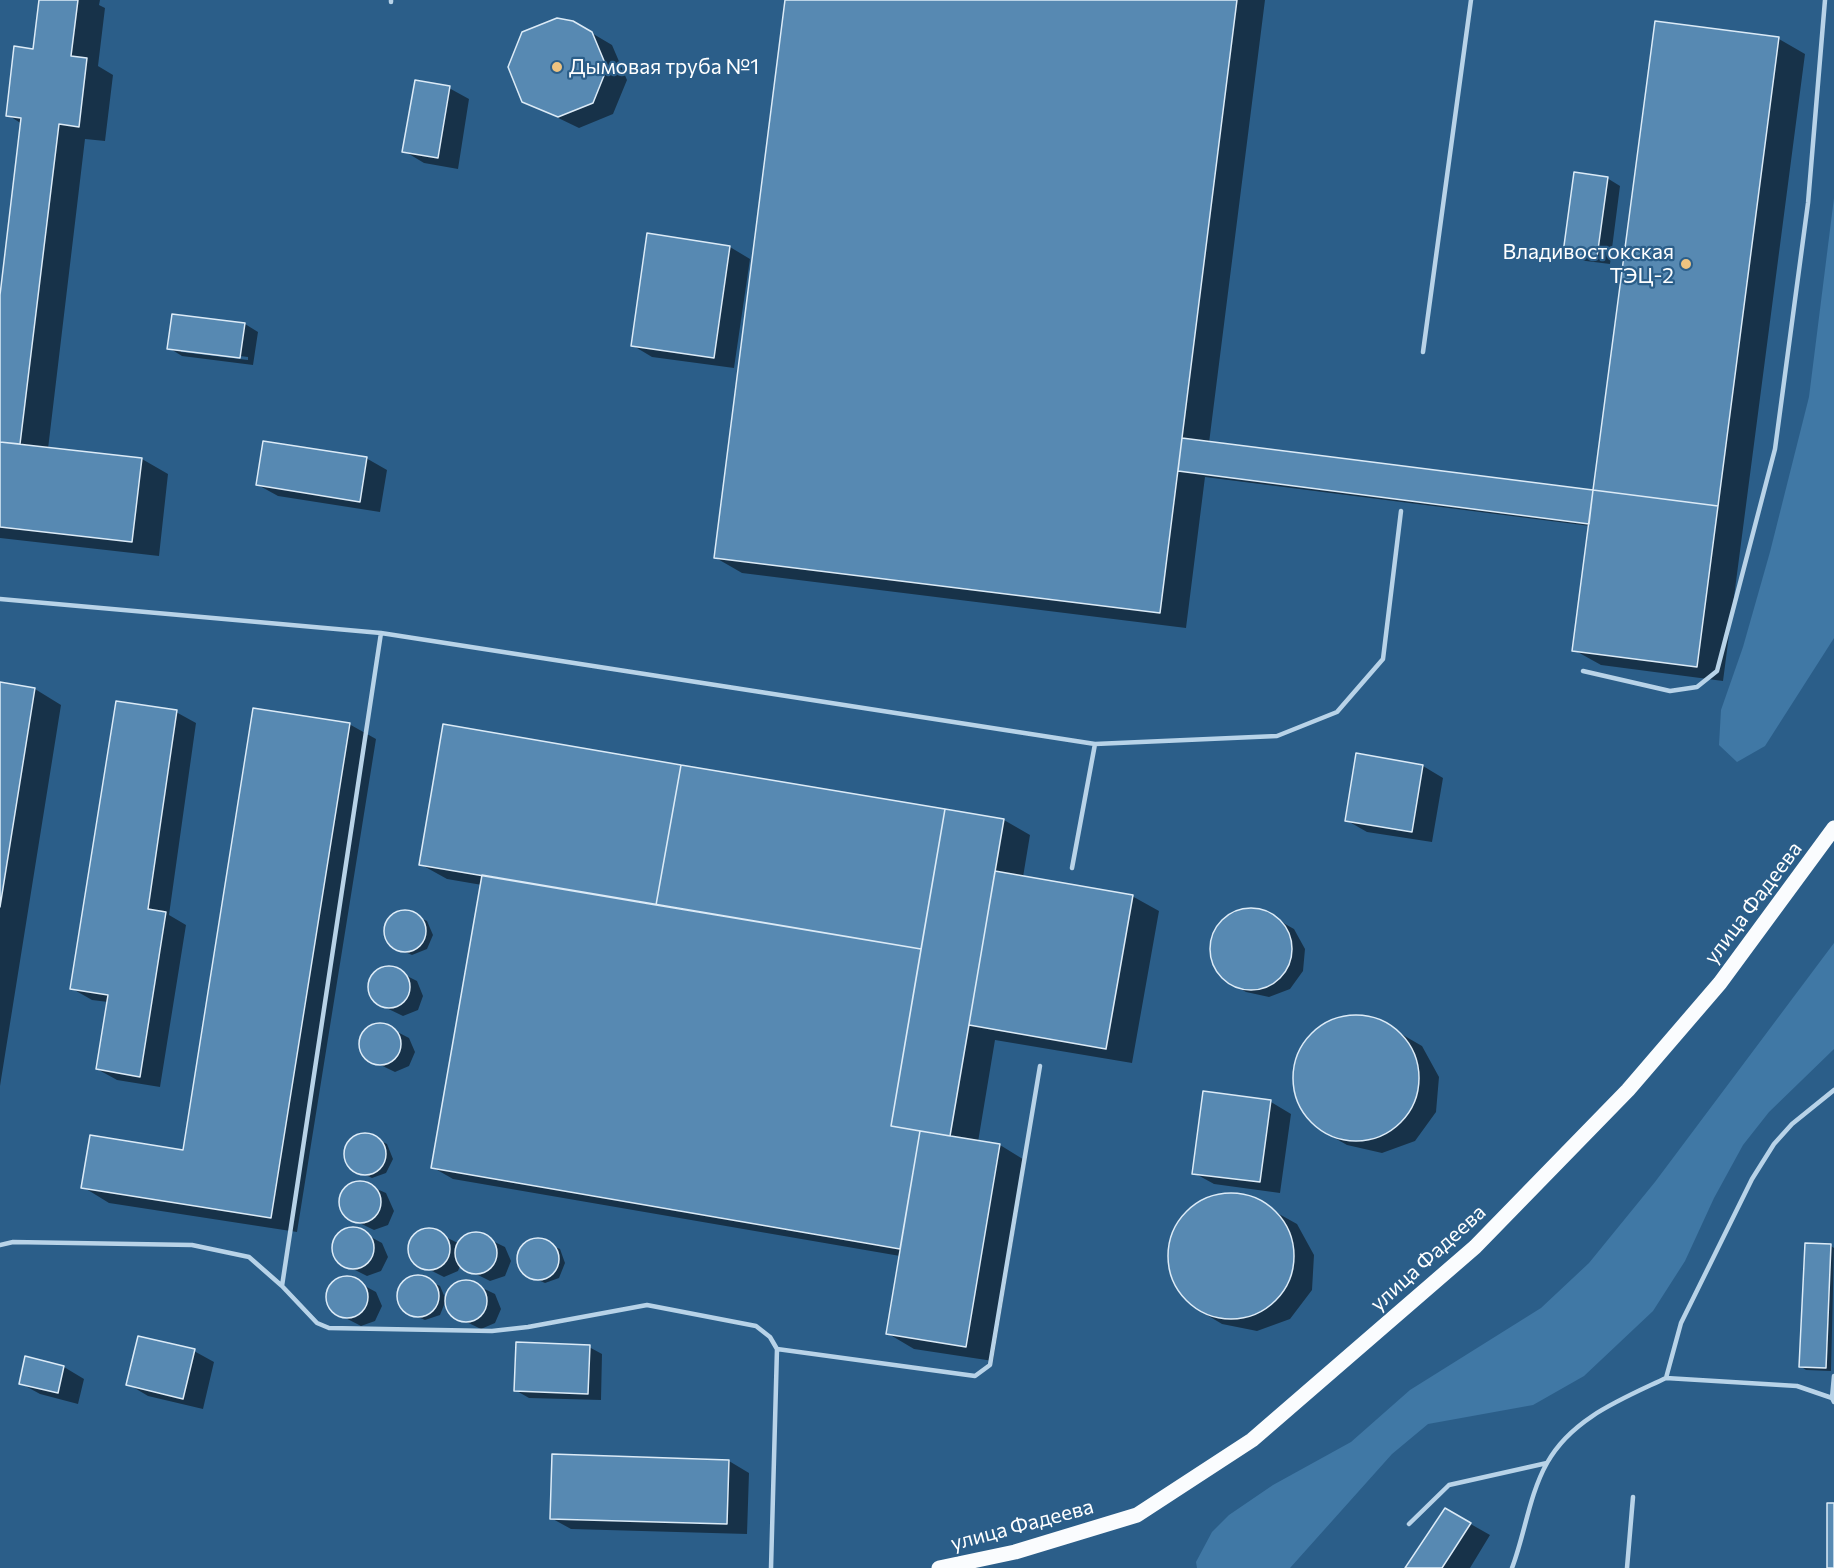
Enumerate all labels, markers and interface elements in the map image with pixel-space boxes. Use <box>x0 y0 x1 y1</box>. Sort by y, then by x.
place label: Дымовая труба №1 <box>569 54 759 80</box>
marker: Дымовая труба №1 <box>550 60 564 74</box>
place label: Владивостокская ТЭЦ-2 <box>1502 239 1674 289</box>
marker: Владивостокская ТЭЦ-2 <box>1679 257 1693 271</box>
street label: улица Фадеева <box>1699 837 1807 969</box>
street label: улица Фадеева <box>1365 1200 1491 1316</box>
street label: улица Фадеева <box>948 1494 1096 1556</box>

